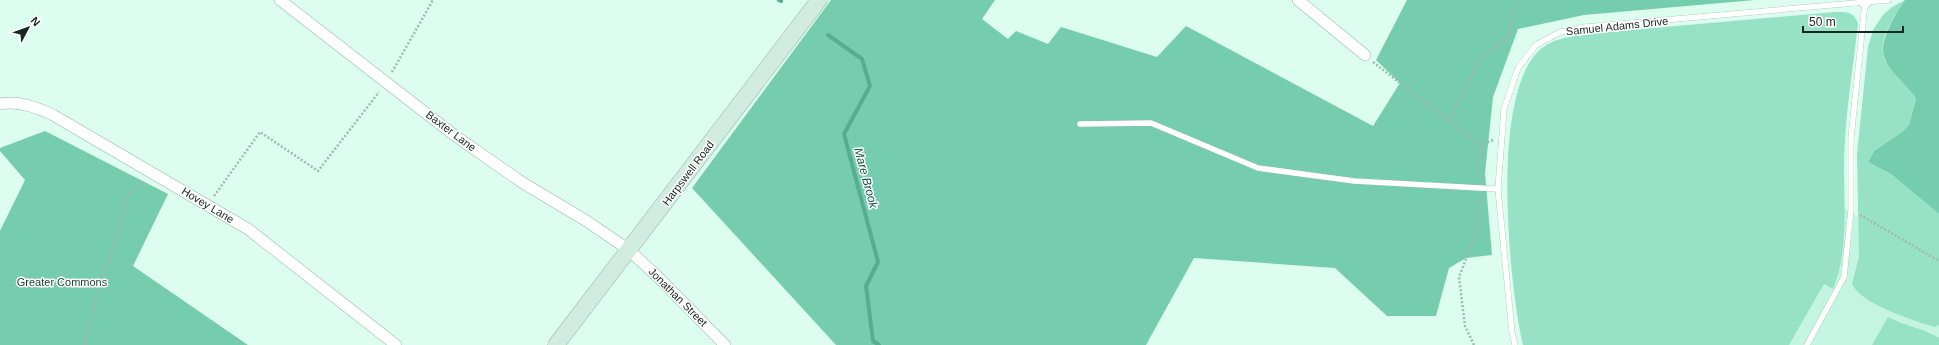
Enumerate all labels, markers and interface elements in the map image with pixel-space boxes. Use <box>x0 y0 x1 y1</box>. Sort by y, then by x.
north arrow <box>8 8 48 48</box>
scale bar <box>1803 8 1903 34</box>
text: N <box>28 15 43 28</box>
street label: Samuel Adams Drive <box>1565 15 1669 37</box>
text: 50 m <box>1809 15 1836 29</box>
street label: Baxter Lane <box>424 108 478 154</box>
street label: Harpswell Road <box>660 138 716 208</box>
water label: Mare Brook <box>851 146 881 211</box>
street label: Hovey Lane <box>180 185 236 225</box>
street label: Jonathan Street <box>646 265 710 329</box>
park label: Greater Commons <box>17 276 108 288</box>

